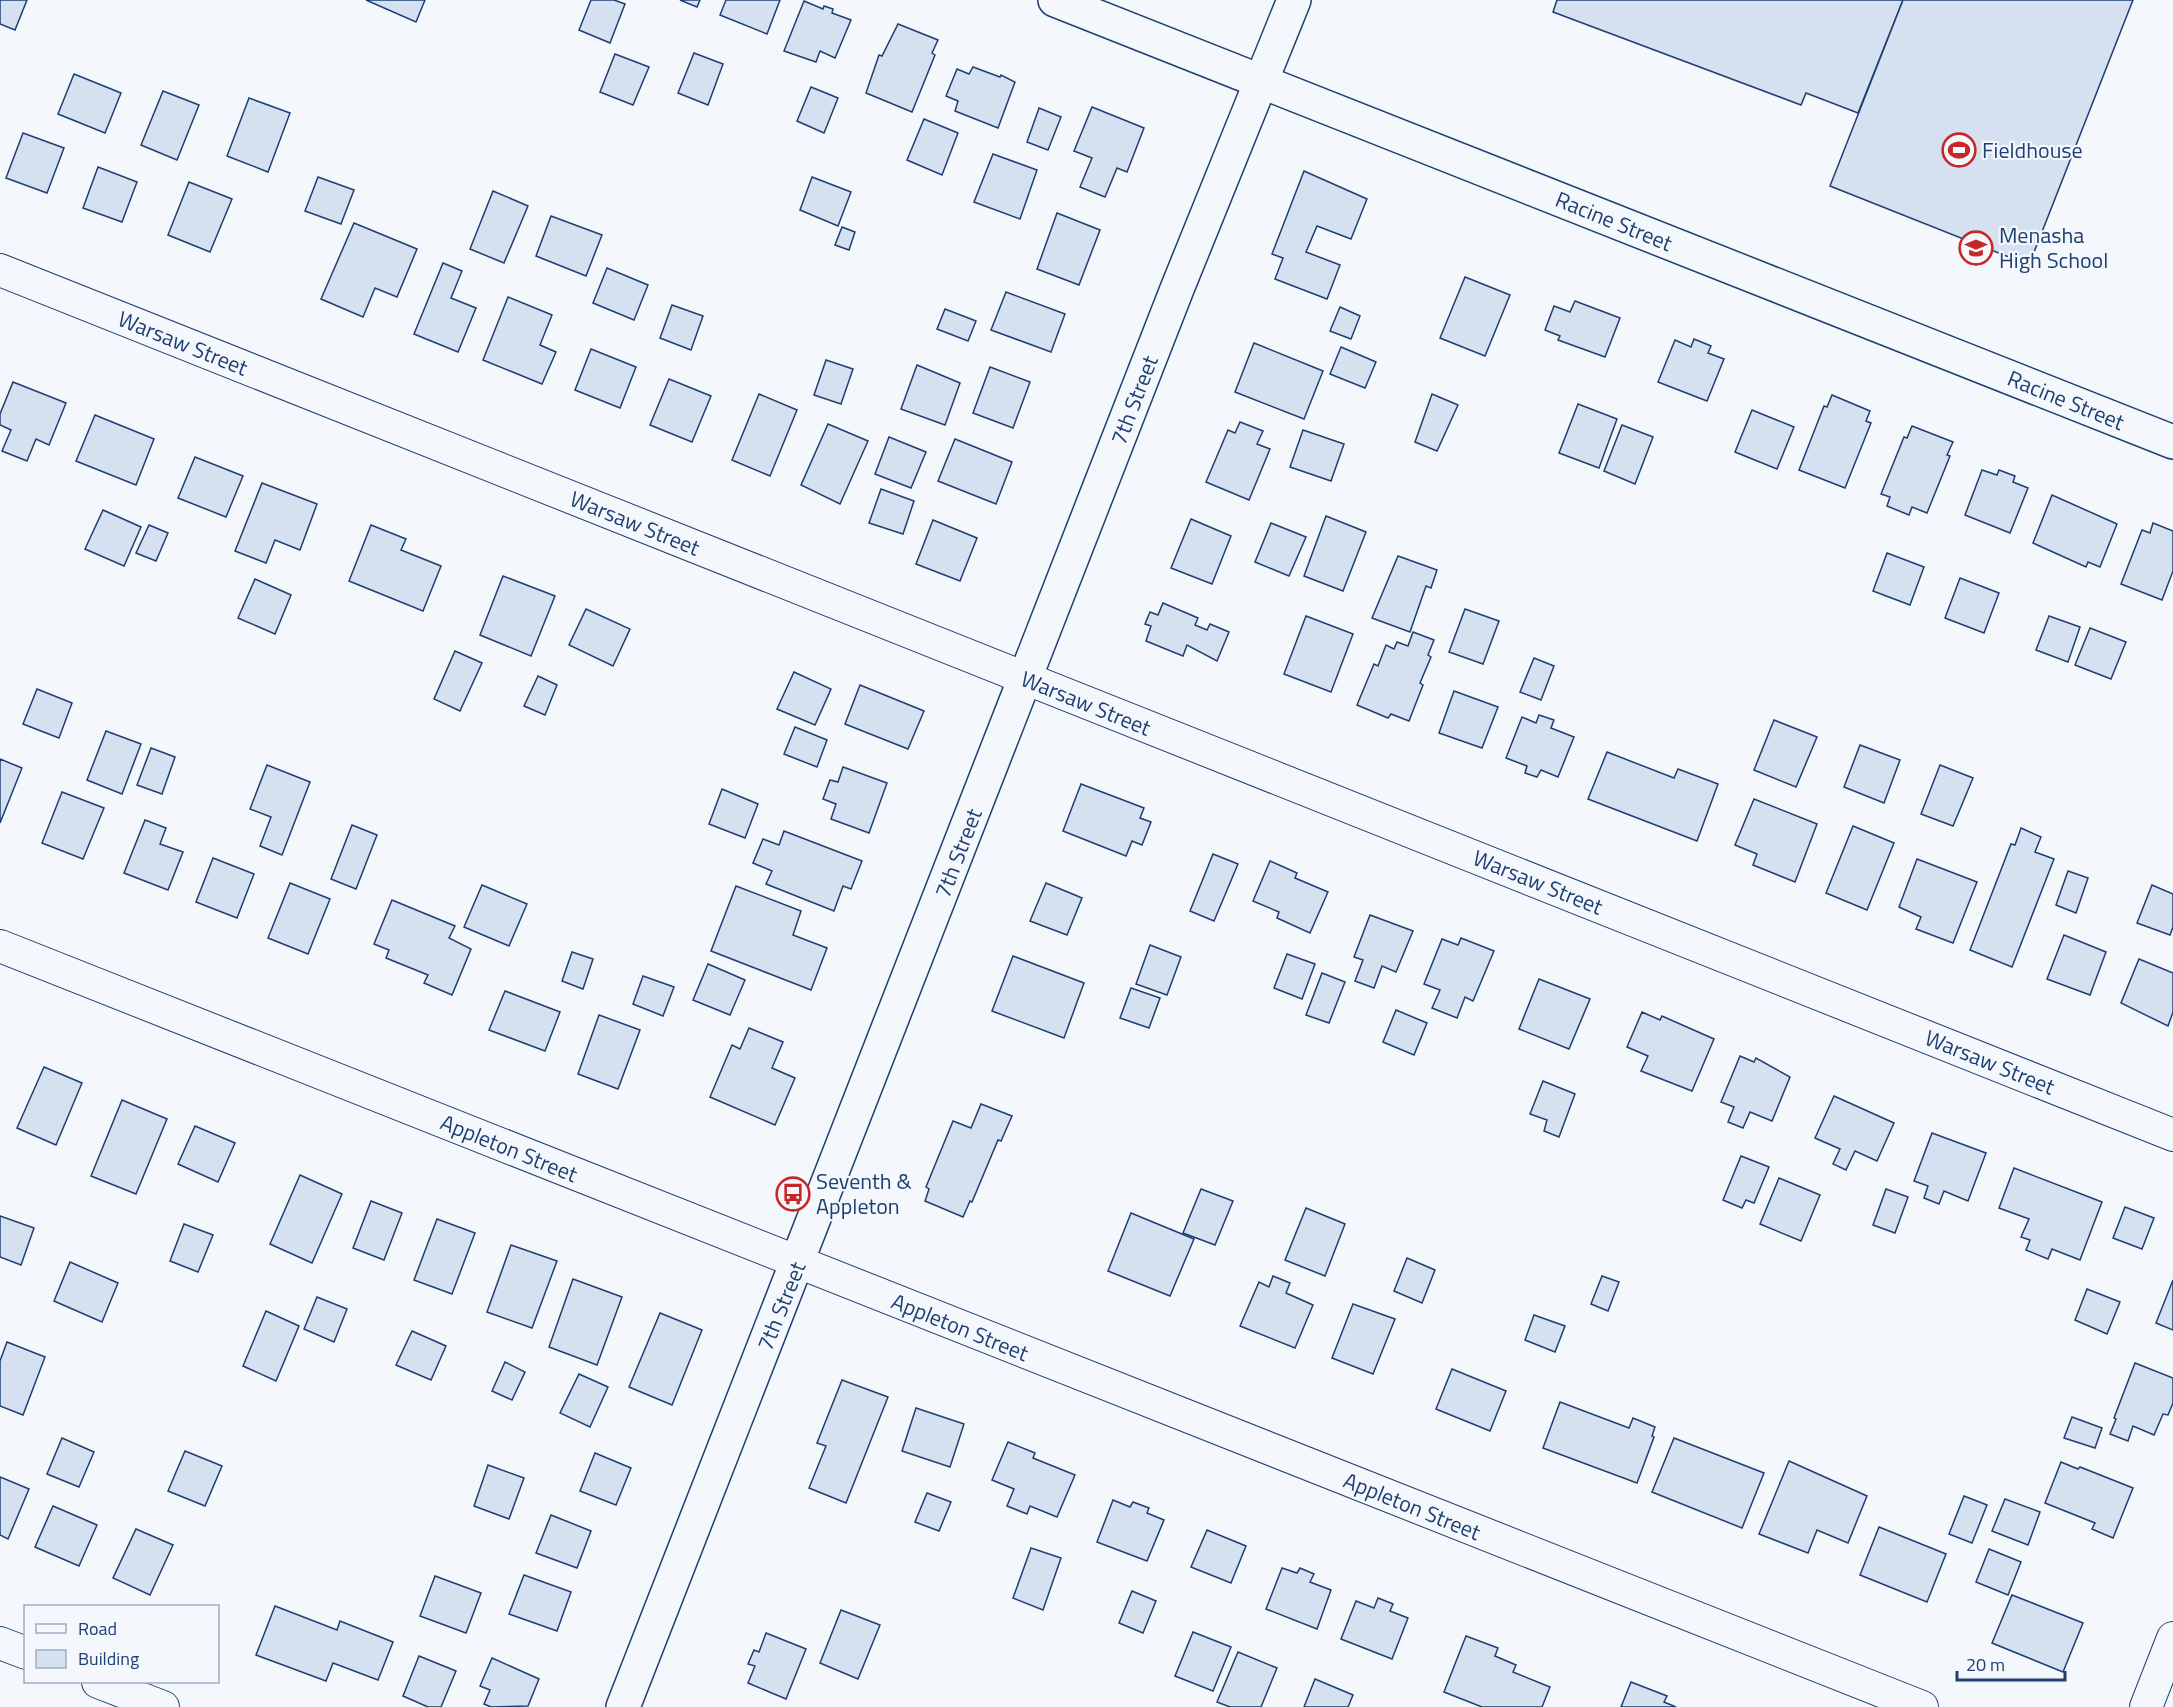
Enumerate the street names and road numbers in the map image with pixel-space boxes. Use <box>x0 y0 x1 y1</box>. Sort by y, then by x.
street label: Racine Street <box>1550 182 1678 260</box>
street label: Warsaw Street <box>113 302 253 385</box>
street label: 7th Street <box>1101 350 1167 450</box>
street label: Racine Street <box>2002 361 2130 439</box>
street label: Warsaw Street <box>565 482 705 565</box>
street label: Warsaw Street <box>1016 662 1156 745</box>
street label: 7th Street <box>925 803 991 903</box>
street label: Warsaw Street <box>1468 841 1608 924</box>
street label: Warsaw Street <box>1920 1021 2060 1104</box>
street label: Appleton Street <box>435 1105 583 1191</box>
street label: 7th Street <box>748 1256 814 1356</box>
street label: Appleton Street <box>886 1284 1034 1370</box>
street label: Appleton Street <box>1338 1463 1486 1549</box>

